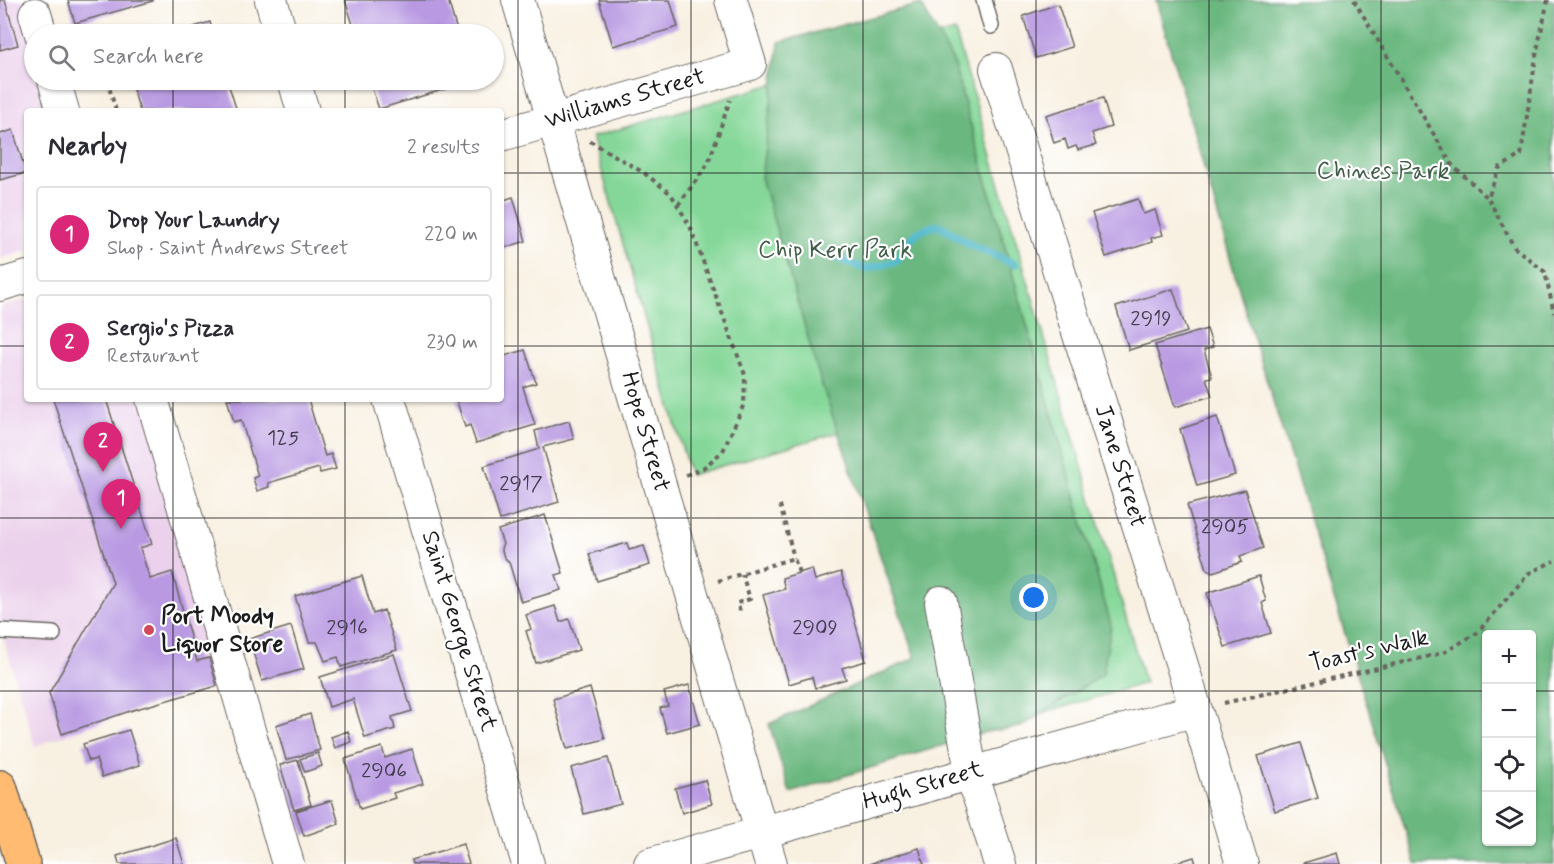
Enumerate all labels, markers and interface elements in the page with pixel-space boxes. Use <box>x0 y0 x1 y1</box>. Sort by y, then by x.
search box <box>24 24 504 90</box>
icon: search <box>45 41 78 74</box>
text: Search here <box>93 43 204 71</box>
street label: Williams Street <box>541 61 709 137</box>
text: Nearby <box>48 130 127 164</box>
text: 2 results <box>407 134 480 161</box>
park label: Chines Park <box>1316 156 1450 187</box>
text: Drop Your Laundry <box>107 207 280 235</box>
text: 1 <box>65 221 74 248</box>
text: 220 m <box>424 221 478 248</box>
text: Shop · Saint Andrews Street <box>107 235 349 262</box>
park label: Chip Kerr Park <box>758 235 912 266</box>
house number: 2919 <box>1130 305 1172 333</box>
text: Sergio's Pizza <box>107 315 234 343</box>
text: 2 <box>65 329 74 356</box>
text: 230 m <box>426 329 478 356</box>
text: Restaurant <box>107 343 200 370</box>
street label: Hope Street <box>613 368 677 496</box>
street label: Jane Street <box>1087 401 1153 531</box>
pin: 2 <box>84 422 122 472</box>
house number: 125 <box>267 424 299 452</box>
house number: 2917 <box>499 470 543 498</box>
pin: 1 <box>102 480 140 529</box>
house number: 2905 <box>1201 513 1249 541</box>
street label: Saint George Street <box>412 527 504 736</box>
your location <box>1019 583 1048 612</box>
place label: Port Moody Liquor Store <box>161 601 284 660</box>
house number: 2916 <box>326 614 368 642</box>
house number: 2909 <box>792 614 838 642</box>
street label: Toast's Walk <box>1306 622 1432 680</box>
marker: Port Moody Liquor Store <box>142 623 156 637</box>
map controls <box>1482 630 1536 846</box>
button: + <box>1482 630 1536 684</box>
button: − <box>1482 684 1536 738</box>
button: locate <box>1482 738 1536 792</box>
street label: Hugh Street <box>859 754 988 821</box>
house number: 2906 <box>361 757 407 785</box>
button: layers <box>1482 792 1536 846</box>

